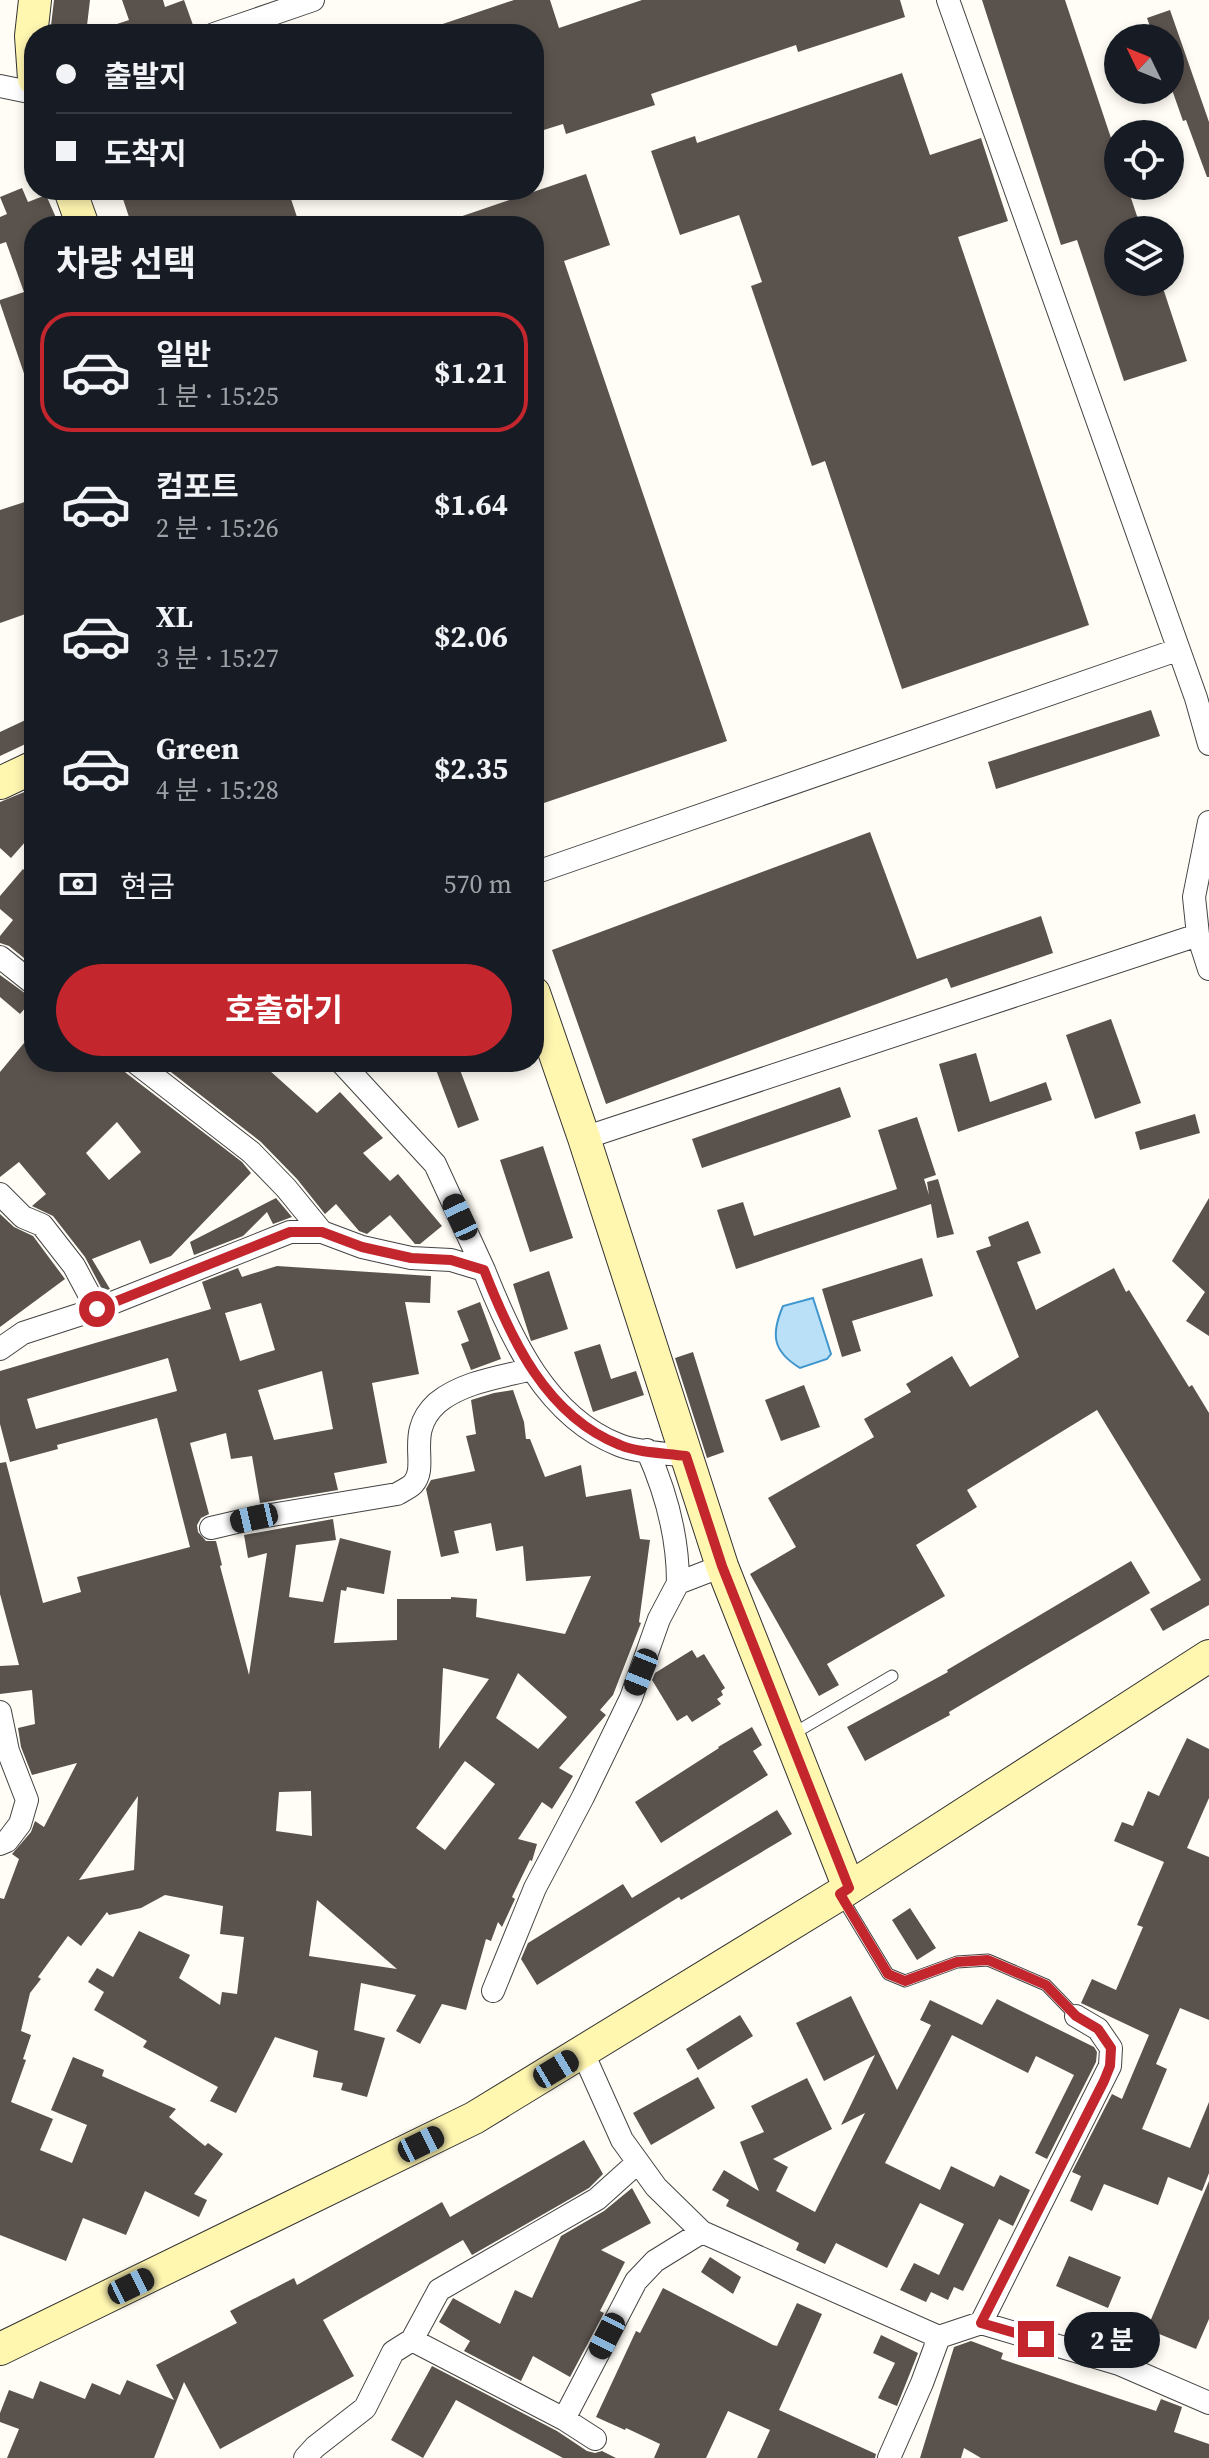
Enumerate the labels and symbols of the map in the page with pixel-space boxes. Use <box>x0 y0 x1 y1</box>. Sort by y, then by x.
north arrow <box>1104 24 1184 104</box>
car <box>439 1190 481 1244</box>
route start <box>79 1291 115 1327</box>
car <box>228 1501 280 1535</box>
car <box>621 1645 661 1699</box>
car <box>529 2046 583 2092</box>
car <box>394 2123 448 2165</box>
car <box>104 2265 158 2307</box>
car <box>585 2309 629 2363</box>
callout: 2 분 <box>1064 2311 1160 2367</box>
route end <box>1018 2321 1054 2357</box>

